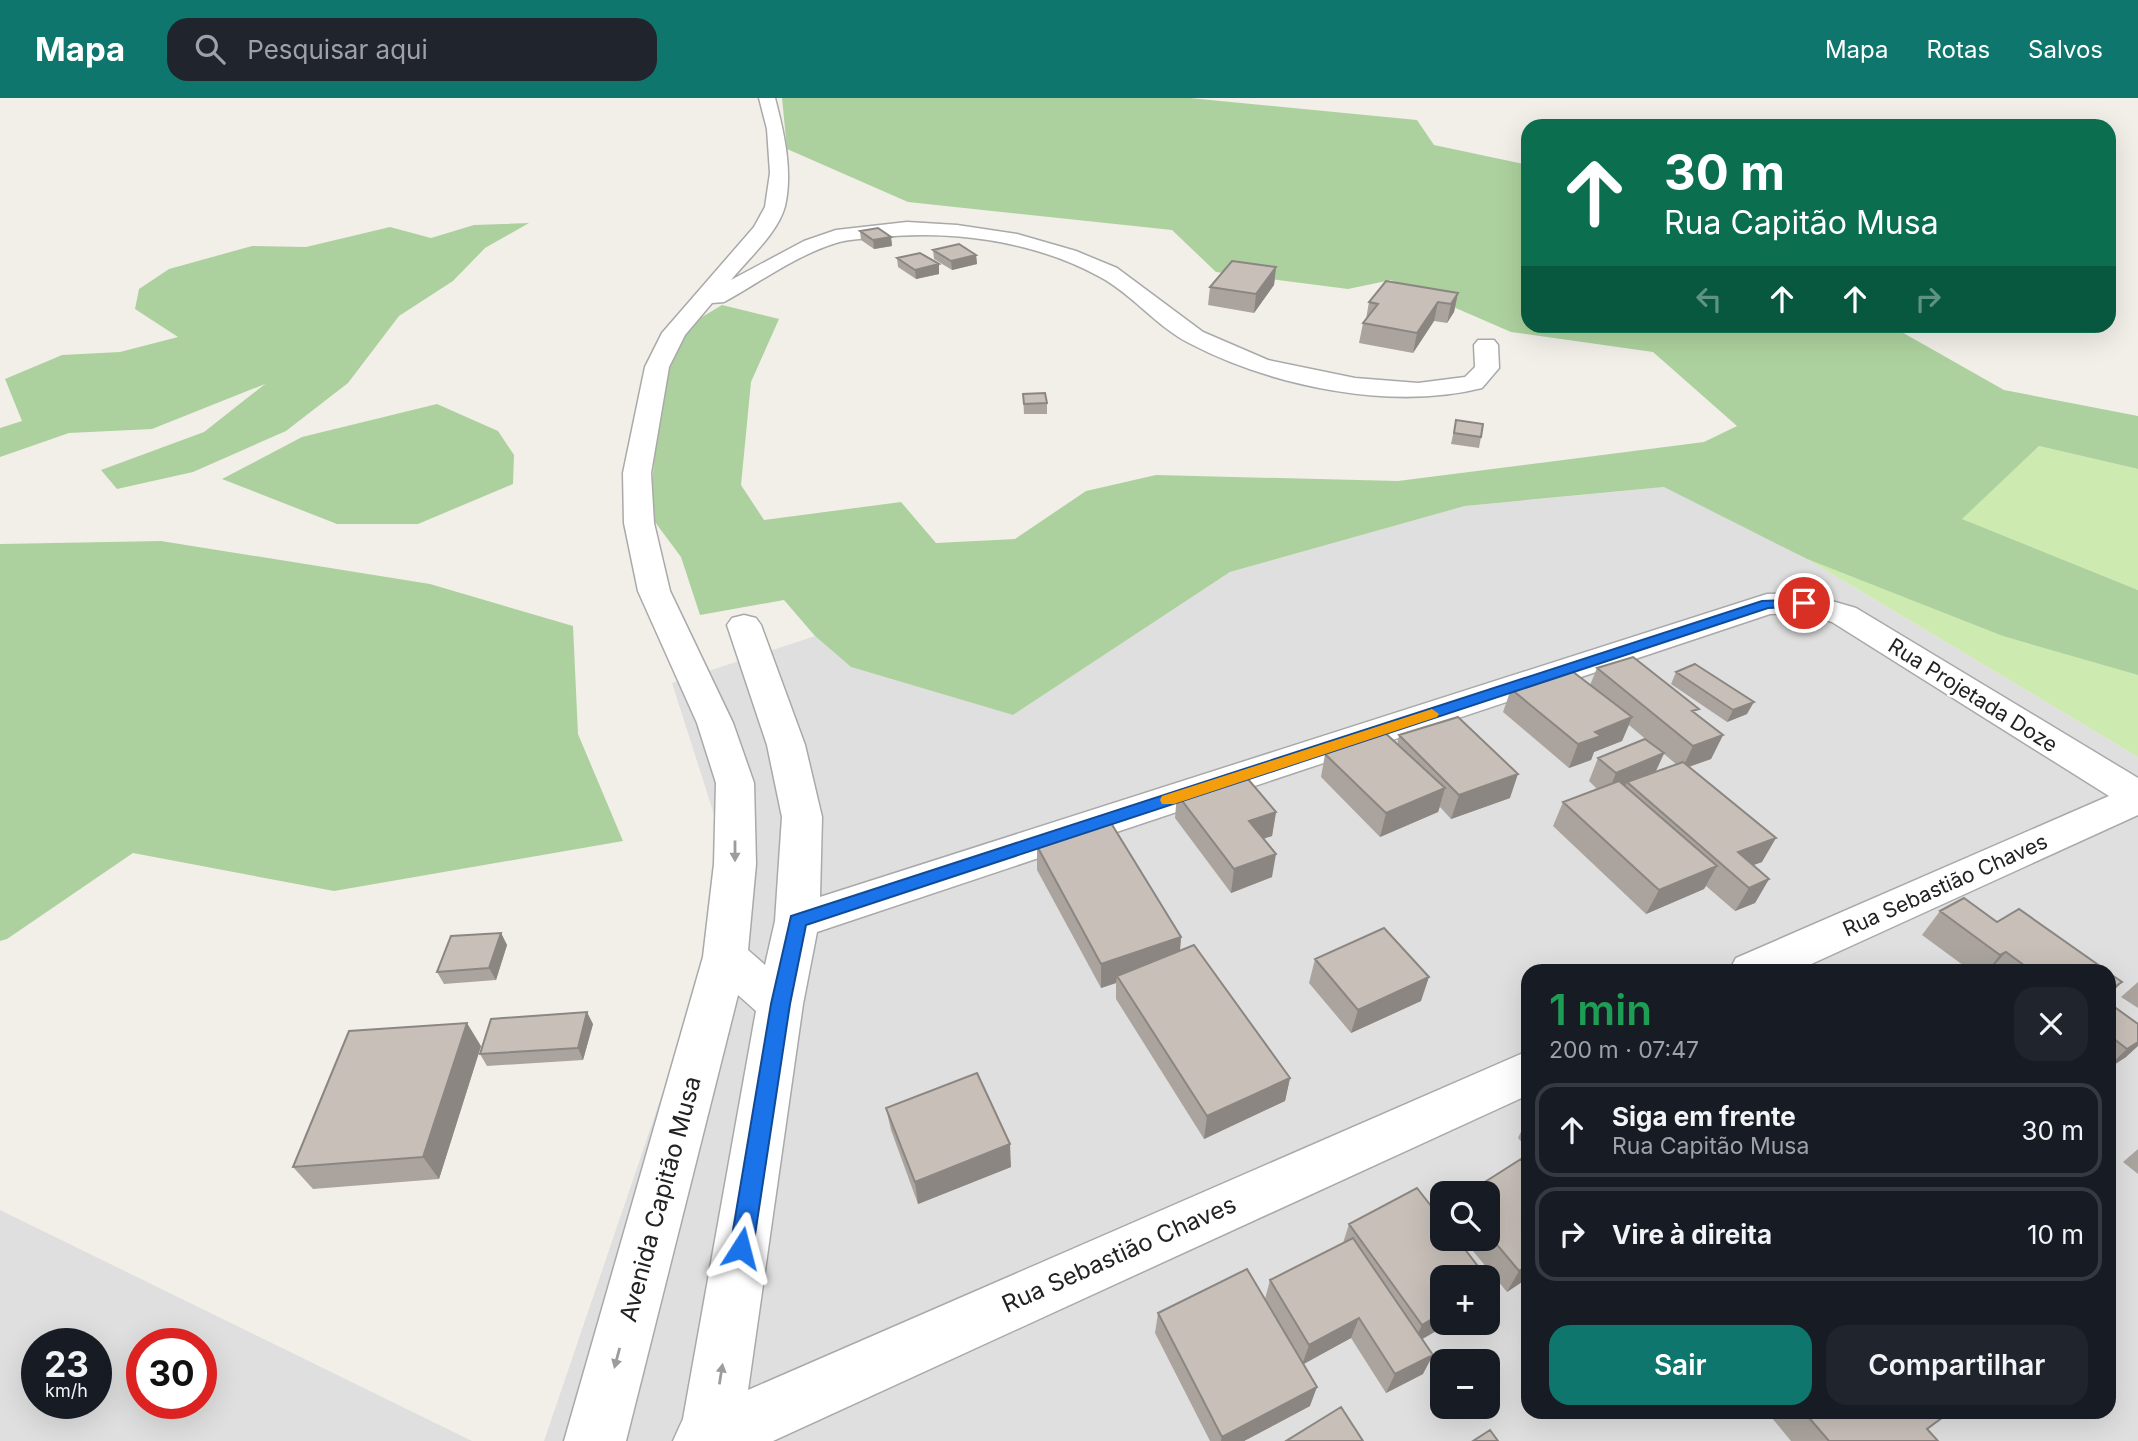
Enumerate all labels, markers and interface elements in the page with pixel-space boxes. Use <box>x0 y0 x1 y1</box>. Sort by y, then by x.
search box <box>167 18 657 81</box>
text: Mapa <box>35 29 125 69</box>
icon: search <box>191 30 229 68</box>
text: Pesquisar aqui <box>247 34 428 65</box>
text: Mapa <box>1825 35 1889 64</box>
text: Rotas <box>1927 35 1990 64</box>
text: Salvos <box>2028 35 2103 64</box>
text: 30 m <box>1664 143 1785 202</box>
icon: ahead <box>1549 147 1640 238</box>
text: Rua Capitão Musa <box>1664 203 1939 242</box>
icon: left <box>1690 280 1728 318</box>
icon: ahead <box>1763 280 1801 318</box>
icon: ahead <box>1836 280 1874 318</box>
icon: right <box>1909 280 1947 318</box>
pin <box>1774 573 1834 633</box>
icon: arrive <box>1785 584 1823 622</box>
street label: Rua Projetada Doze <box>1884 633 2062 757</box>
street label: Rua Sebastião Chaves <box>1839 829 2051 941</box>
one-way arrow <box>729 841 741 863</box>
text: 1 min <box>1549 984 1652 1035</box>
button: close <box>2014 987 2088 1061</box>
text: 200 m · 07:47 <box>1549 1036 1699 1064</box>
street label: Avenida Capitão Musa <box>613 1073 707 1325</box>
text: Siga em frente <box>1612 1101 1796 1132</box>
icon: ahead <box>1553 1111 1591 1149</box>
text: 30 m <box>2021 1115 2084 1146</box>
text: Rua Capitão Musa <box>1612 1132 1809 1160</box>
map controls <box>1430 1181 1500 1419</box>
button: search <box>1430 1181 1500 1251</box>
street label: Rua Sebastião Chaves <box>997 1189 1241 1319</box>
position arrow <box>704 1211 778 1285</box>
icon: right <box>1553 1215 1591 1253</box>
text: Vire à direita <box>1612 1219 1772 1250</box>
text: 10 m <box>2027 1219 2084 1250</box>
button: + <box>1430 1265 1500 1335</box>
button: Sair <box>1549 1325 1812 1405</box>
button: Compartilhar <box>1826 1325 2088 1405</box>
speed limit sign: 30 <box>126 1328 217 1419</box>
text: 23 <box>44 1343 89 1385</box>
one-way arrow <box>611 1347 622 1369</box>
button: − <box>1430 1349 1500 1419</box>
one-way arrow <box>716 1363 727 1385</box>
text: km/h <box>45 1380 88 1401</box>

